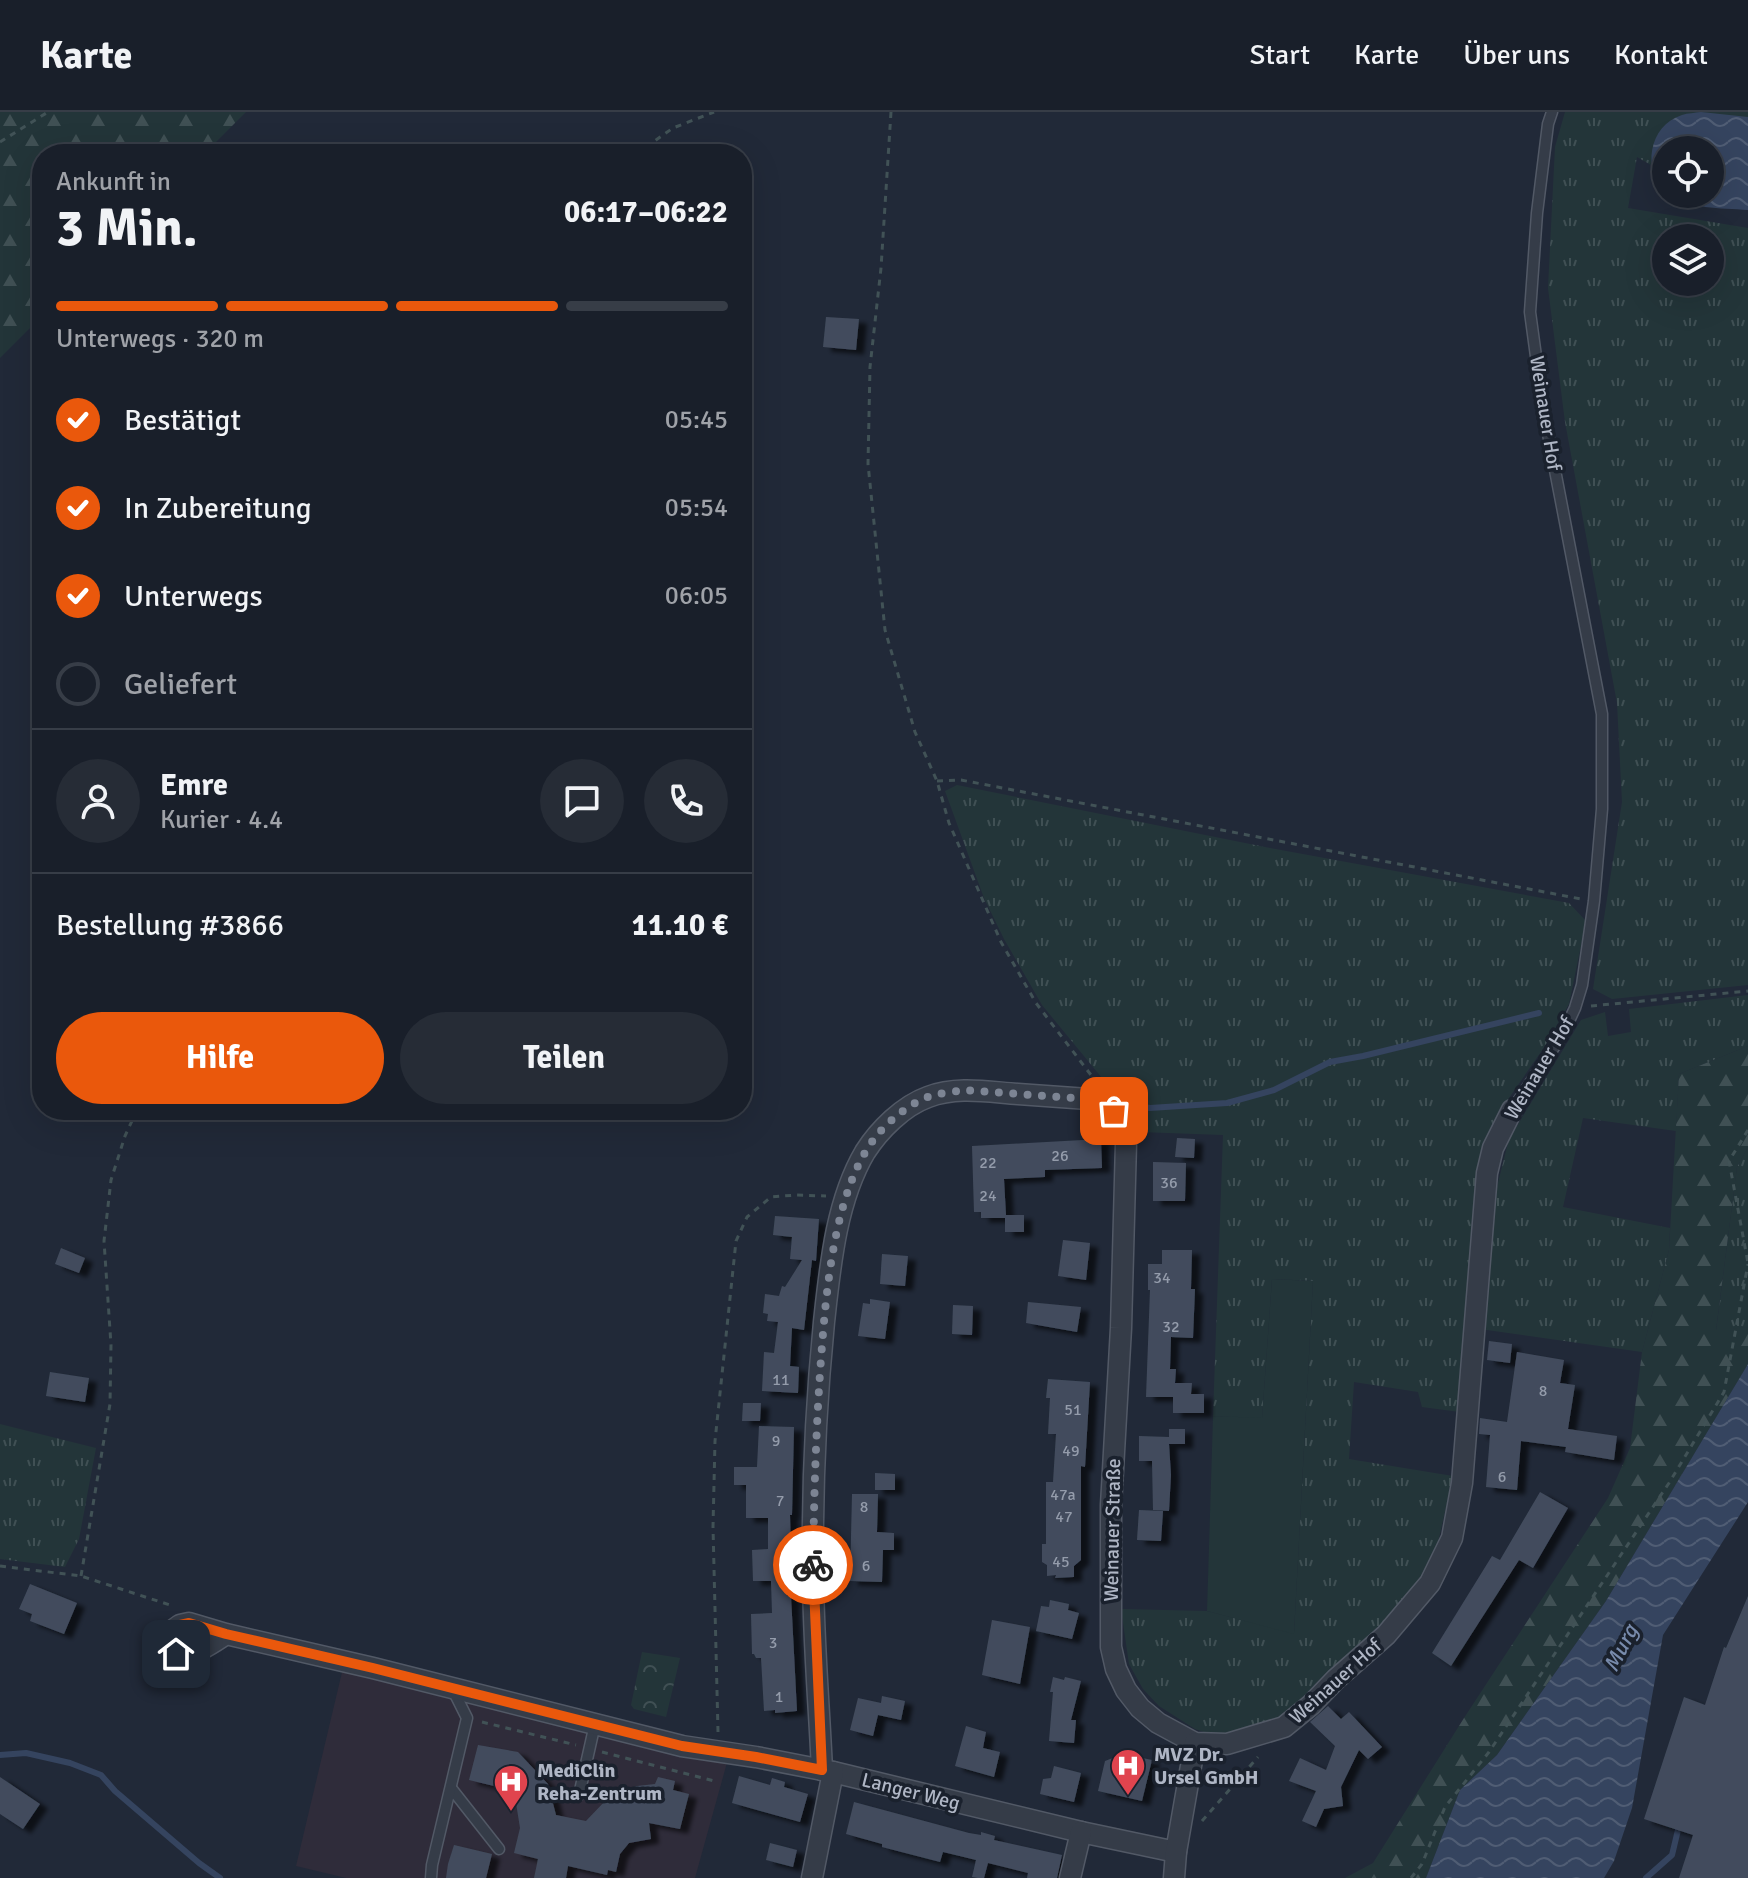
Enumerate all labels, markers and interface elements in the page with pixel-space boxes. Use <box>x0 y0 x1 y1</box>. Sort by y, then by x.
text: Karte <box>40 32 132 79</box>
text: Start <box>1250 38 1310 72</box>
text: Karte <box>1354 38 1419 72</box>
text: Über uns <box>1463 38 1570 72</box>
text: Kontakt <box>1614 38 1708 72</box>
map controls <box>1652 136 1724 296</box>
button: locate <box>1652 136 1724 208</box>
text: Ankunft in <box>56 166 171 198</box>
text: 06:17–06:22 <box>564 194 728 231</box>
text: 3 Min. <box>56 196 198 260</box>
button: layers <box>1652 224 1724 296</box>
text: Unterwegs · 320 m <box>56 323 264 355</box>
street label: Weinauer Hof <box>1524 354 1567 474</box>
icon: check <box>56 398 100 442</box>
text: Bestätigt <box>124 402 241 439</box>
text: 05:45 <box>665 404 728 436</box>
icon: check <box>56 486 100 530</box>
text: In Zubereitung <box>124 490 312 527</box>
text: 05:54 <box>665 492 728 524</box>
icon: check <box>56 574 100 618</box>
text: Unterwegs <box>124 578 263 615</box>
text: 06:05 <box>665 580 728 612</box>
text: Geliefert <box>124 666 237 703</box>
button: person <box>56 759 140 843</box>
button: chat <box>540 759 624 843</box>
button: phone <box>644 759 728 843</box>
text: Emre <box>160 767 228 804</box>
text: Kurier · 4.4 <box>160 804 283 836</box>
text: Bestellung #3866 <box>56 907 284 944</box>
text: 11.10 € <box>632 907 728 944</box>
street label: Weinauer Hof <box>1499 1011 1581 1124</box>
button: Hilfe <box>56 1012 384 1104</box>
button: Teilen <box>400 1012 728 1104</box>
pin <box>1080 1077 1148 1145</box>
icon: bag <box>1092 1089 1136 1133</box>
house number: 26 <box>1051 1146 1069 1166</box>
house number: 22 <box>979 1153 997 1173</box>
house number: 36 <box>1160 1173 1178 1193</box>
house number: 24 <box>979 1186 997 1206</box>
house number: 34 <box>1153 1268 1171 1288</box>
house number: 32 <box>1162 1317 1180 1337</box>
house number: 11 <box>772 1370 790 1390</box>
house number: 8 <box>1539 1381 1547 1401</box>
house number: 51 <box>1064 1400 1082 1420</box>
house number: 9 <box>772 1431 780 1451</box>
house number: 49 <box>1062 1441 1080 1461</box>
street label: Weinauer Straße <box>1099 1458 1126 1602</box>
house number: 6 <box>1498 1467 1506 1487</box>
house number: 47a <box>1050 1485 1076 1505</box>
house number: 7 <box>776 1491 784 1511</box>
house number: 8 <box>860 1497 868 1517</box>
house number: 47 <box>1055 1507 1073 1527</box>
courier <box>773 1525 853 1605</box>
icon: bike <box>791 1543 835 1587</box>
house number: 45 <box>1052 1552 1070 1572</box>
house number: 6 <box>862 1556 870 1576</box>
water label: Murg <box>1597 1618 1645 1676</box>
pin <box>142 1620 210 1688</box>
icon: home <box>154 1632 198 1676</box>
street label: Weinauer Hof <box>1284 1632 1388 1729</box>
house number: 3 <box>769 1633 777 1653</box>
house number: 1 <box>775 1687 783 1707</box>
place label: MVZ Dr. Ursel GmbH <box>1154 1742 1259 1790</box>
hospital icon: MVZ Dr. Ursel GmbH <box>1109 1747 1147 1797</box>
place label: MediClin Reha-Zentrum <box>537 1758 662 1806</box>
hospital icon: MediClin Reha-Zentrum <box>492 1763 530 1813</box>
street label: Langer Weg <box>859 1767 963 1816</box>

